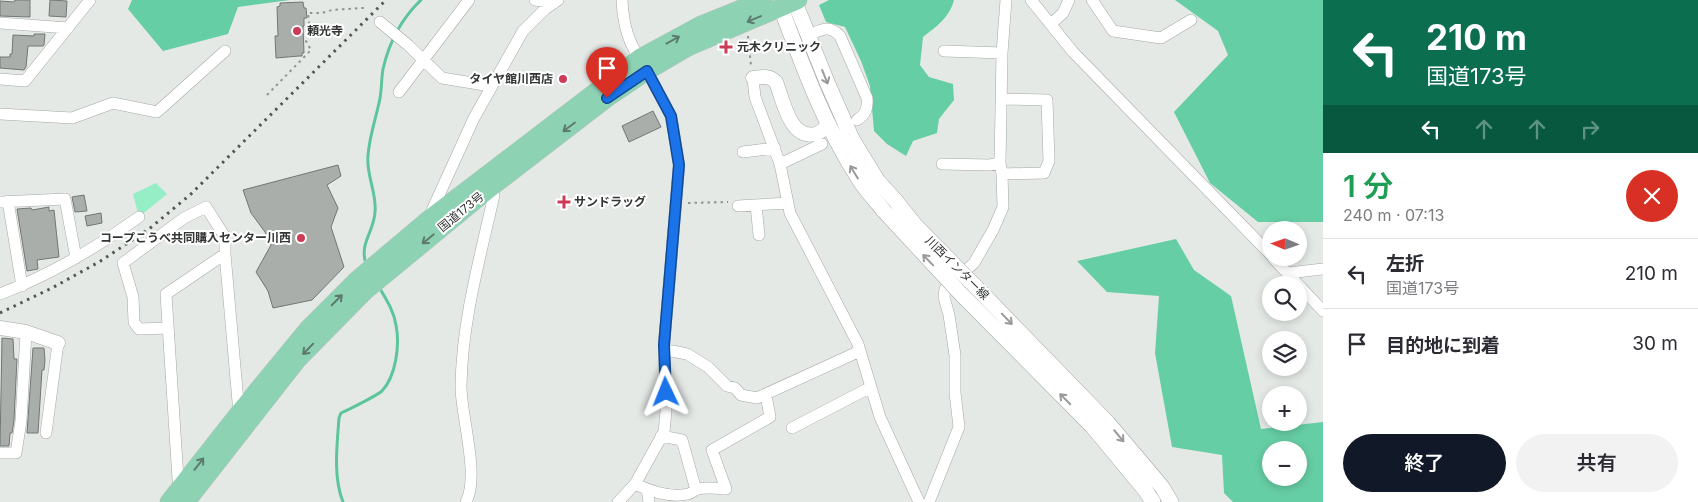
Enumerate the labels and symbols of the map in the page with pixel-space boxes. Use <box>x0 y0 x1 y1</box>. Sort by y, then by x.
one-way arrow <box>747 15 762 25</box>
place label: 頼光寺 <box>307 23 343 38</box>
marker: 頼光寺 <box>291 25 303 37</box>
one-way arrow <box>665 35 680 44</box>
place label: 元木クリニック <box>737 39 821 54</box>
marker: 元木クリニック <box>719 40 733 54</box>
pin <box>586 47 628 98</box>
one-way arrow <box>821 69 830 85</box>
place label: タイヤ館川西店 <box>469 71 553 86</box>
marker: タイヤ館川西店 <box>557 73 569 85</box>
one-way arrow <box>563 122 576 133</box>
one-way arrow <box>849 166 859 180</box>
street label: 国道173号 <box>435 189 487 235</box>
place label: サンドラッグ <box>574 194 646 209</box>
marker: サンドラッグ <box>558 196 570 208</box>
north arrow <box>1262 221 1308 266</box>
place label: コープこうべ共同購入センター川西 <box>100 230 291 245</box>
marker: コープこうべ共同購入センター川西 <box>295 232 307 244</box>
one-way arrow <box>422 233 435 244</box>
street label: 川西インター線 <box>922 233 992 303</box>
one-way arrow <box>922 253 934 266</box>
one-way arrow <box>331 294 343 306</box>
one-way arrow <box>1001 313 1013 325</box>
one-way arrow <box>302 343 315 355</box>
position arrow <box>639 365 691 417</box>
one-way arrow <box>1059 392 1071 405</box>
one-way arrow <box>1114 430 1125 443</box>
one-way arrow <box>193 457 204 470</box>

